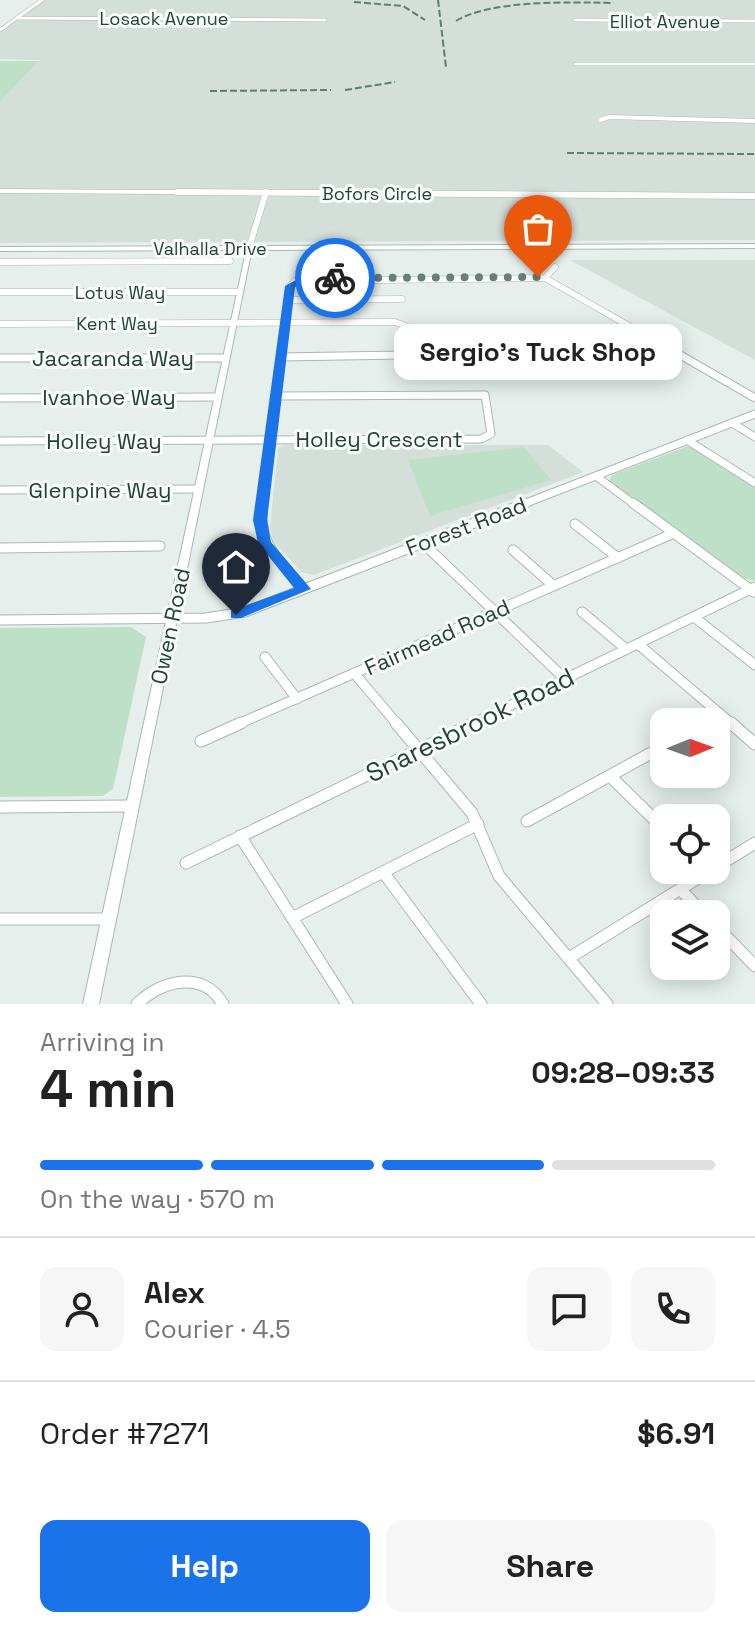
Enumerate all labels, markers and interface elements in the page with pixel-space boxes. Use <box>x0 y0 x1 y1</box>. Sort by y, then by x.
street label: Losack Avenue <box>100 7 228 30</box>
street label: Elliot Avenue <box>610 10 720 33</box>
street label: Bofors Circle <box>322 182 432 205</box>
pin <box>504 195 572 277</box>
icon: bag <box>516 207 560 251</box>
street label: Valhalla Drive <box>153 237 267 260</box>
courier <box>295 238 375 318</box>
icon: bike <box>313 256 357 300</box>
street label: Lotus Way <box>75 281 165 304</box>
street label: Kent Way <box>76 312 158 335</box>
callout: Sergio's Tuck Shop <box>394 325 682 381</box>
text: Sergio's Tuck Shop <box>420 335 656 369</box>
street label: Jacaranda Way <box>32 344 194 372</box>
street label: Ivanhoe Way <box>42 383 176 411</box>
street label: Holley Crescent <box>295 425 463 453</box>
street label: Holley Way <box>46 427 162 455</box>
street label: Glenpine Way <box>29 476 171 504</box>
street label: Forest Road <box>402 490 530 562</box>
pin <box>202 533 270 615</box>
icon: home <box>214 545 258 589</box>
street label: Owen Road <box>144 565 196 687</box>
street label: Fairmead Road <box>360 592 514 682</box>
street label: Snaresbrook Road <box>360 660 580 790</box>
north arrow <box>650 708 730 788</box>
map controls <box>650 708 730 980</box>
button: locate <box>650 804 730 884</box>
button: layers <box>650 900 730 980</box>
text: Arriving in <box>40 1025 164 1059</box>
text: 09:28–09:33 <box>531 1053 715 1092</box>
text: 4 min <box>40 1056 177 1122</box>
text: On the way · 570 m <box>40 1182 275 1216</box>
button: person <box>40 1267 124 1351</box>
button: chat <box>527 1267 611 1351</box>
button: phone <box>631 1267 715 1351</box>
text: Alex <box>144 1273 205 1312</box>
text: Courier · 4.5 <box>144 1312 291 1346</box>
text: Order #7271 <box>40 1414 209 1453</box>
text: $6.91 <box>637 1414 715 1453</box>
button: Help <box>40 1520 370 1612</box>
button: Share <box>386 1520 715 1612</box>

